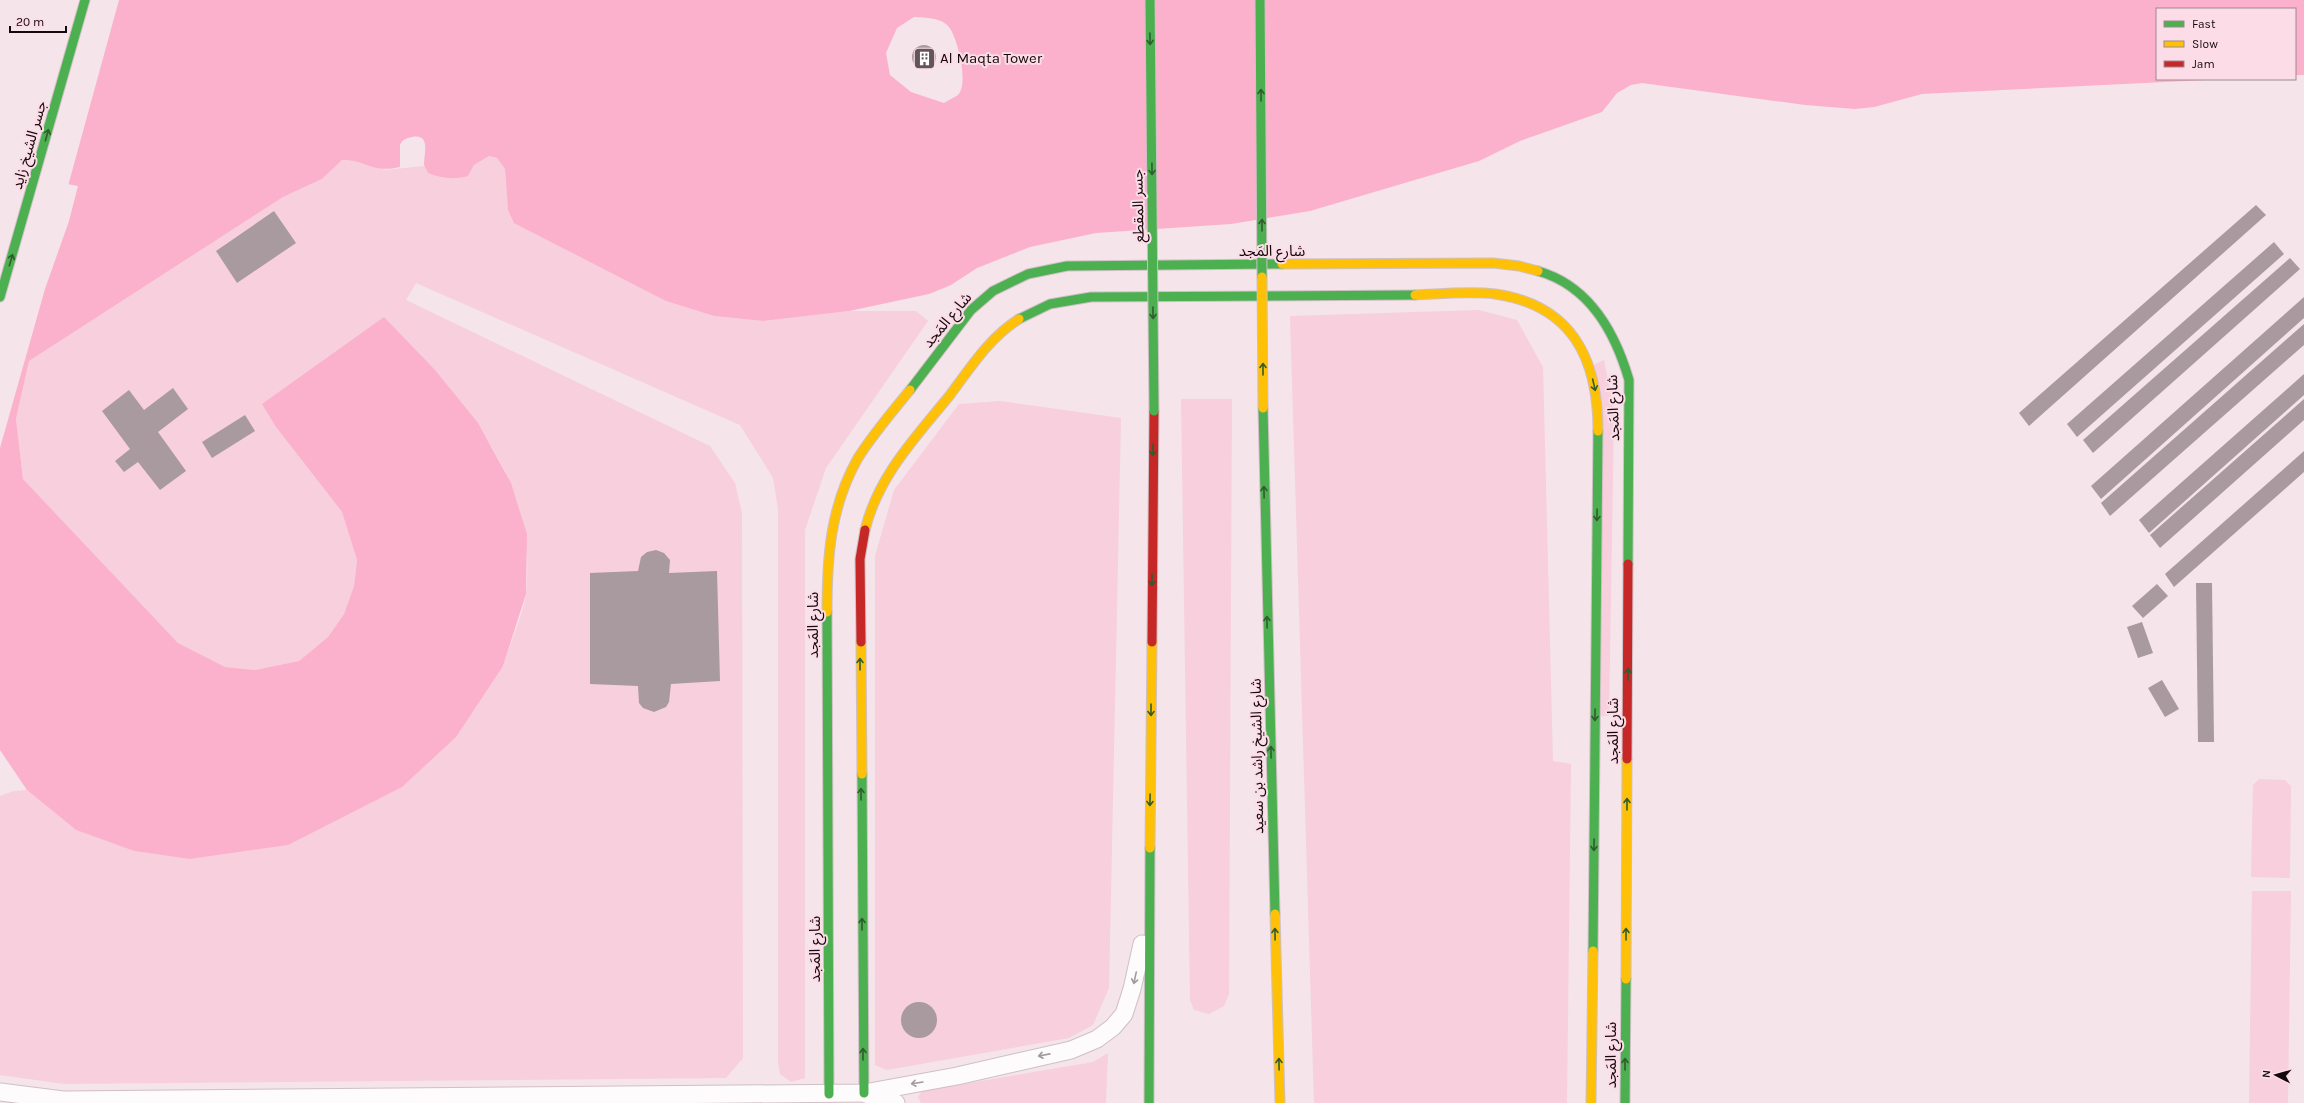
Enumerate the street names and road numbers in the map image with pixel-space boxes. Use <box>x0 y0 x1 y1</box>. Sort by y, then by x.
street label: جسر الشيخ زايد <box>8 98 53 192</box>
street label: جسر المقطع <box>1128 169 1151 243</box>
street label: شارع المَجد <box>1239 242 1305 263</box>
street label: شارع المَجد <box>919 289 978 353</box>
street label: شارع المَجد <box>1603 374 1626 442</box>
street label: شارع المَجد <box>804 592 825 658</box>
street label: شارع الشيخ راشد بن سعيد <box>1247 678 1270 834</box>
street label: شارع المَجد <box>1604 698 1625 764</box>
street label: شارع المَجد <box>806 916 827 982</box>
street label: شارع المَجد <box>1602 1022 1623 1088</box>

